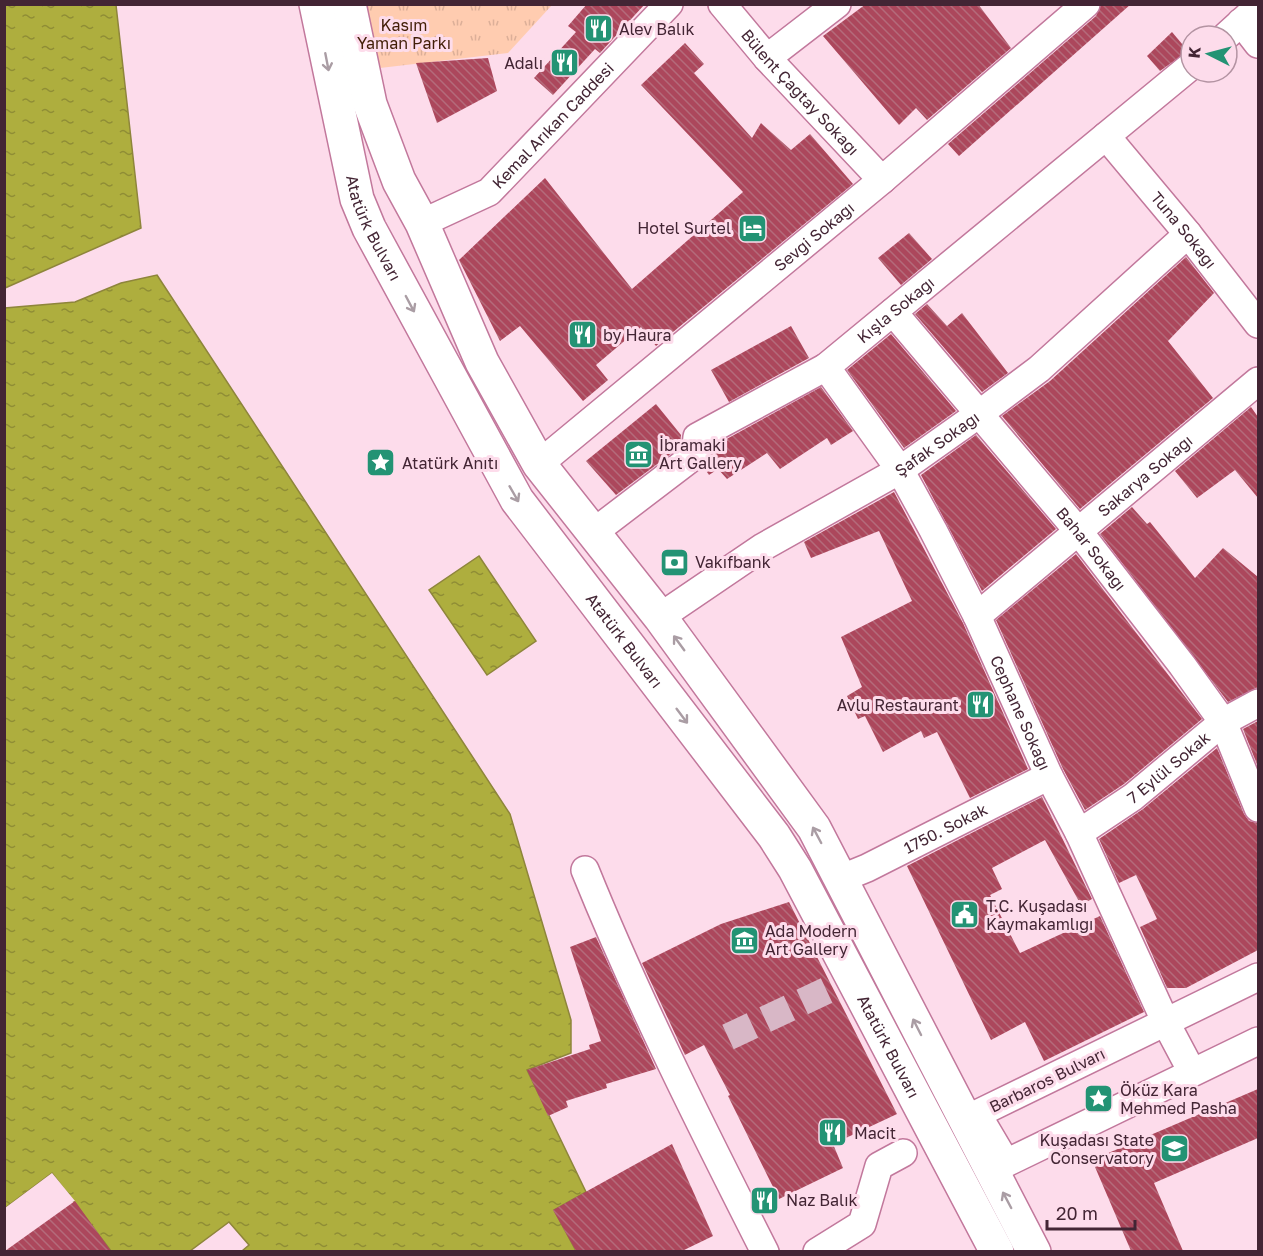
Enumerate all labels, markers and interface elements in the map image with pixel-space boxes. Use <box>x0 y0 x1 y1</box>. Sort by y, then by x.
restaurant icon: Alev Balık <box>582 13 614 45</box>
park label: Kasım Yaman Parkı <box>357 15 451 53</box>
place label: Alev Balık <box>619 19 695 39</box>
north arrow <box>1179 24 1239 84</box>
street label: Bülent Çağtay Sokağı <box>737 25 863 159</box>
text: K <box>1184 45 1205 59</box>
restaurant icon: Adalı <box>548 47 580 79</box>
one-way arrow <box>322 52 333 71</box>
place label: Adalı <box>504 53 543 73</box>
street label: Kemal Arıkan Caddesi <box>488 58 618 193</box>
street label: Atatürk Bulvarı <box>342 173 406 284</box>
street label: Tuna Sokağı <box>1147 187 1221 272</box>
street label: Sevgi Sokağı <box>770 197 858 275</box>
hotel icon: Hotel Surtel <box>736 212 768 244</box>
place label: Hotel Surtel <box>637 218 731 238</box>
street label: Kışla Sokağı <box>853 272 938 347</box>
one-way arrow <box>404 295 416 312</box>
restaurant icon: by Haura <box>566 319 598 351</box>
place label: by Haura <box>603 325 671 345</box>
street label: Şafak Sokağı <box>891 407 983 481</box>
street label: Sakarya Sokağı <box>1094 430 1196 521</box>
place label: İbramaki Art Gallery <box>659 435 742 473</box>
museum icon: İbramaki Art Gallery <box>622 438 654 470</box>
place icon: Atatürk Anıtı <box>365 447 397 479</box>
place label: Atatürk Anıtı <box>402 453 498 473</box>
one-way arrow <box>508 485 520 502</box>
street label: Bahar Sokağı <box>1052 503 1131 595</box>
bank icon: Vakıfbank <box>658 546 690 578</box>
place label: Vakıfbank <box>695 552 771 572</box>
street label: Atatürk Bulvarı <box>582 589 667 692</box>
one-way arrow <box>673 635 685 651</box>
street label: Cephane Sokağı <box>986 652 1055 773</box>
restaurant icon: Avlu Restaurant <box>964 689 996 721</box>
place label: Avlu Restaurant <box>837 695 959 715</box>
one-way arrow <box>675 708 688 724</box>
street label: 7 Eylül Sokak <box>1123 727 1214 808</box>
street label: 1750. Sokak <box>900 799 991 858</box>
one-way arrow <box>811 827 822 845</box>
place label: T.C. Kuşadası Kaymakamlığı <box>986 896 1093 934</box>
public building icon: T.C. Kuşadası Kaymakamlığı <box>949 899 981 931</box>
place label: Ada Modern Art Gallery <box>765 921 857 959</box>
museum icon: Ada Modern Art Gallery <box>728 924 760 956</box>
street label: Atatürk Bulvarı <box>853 991 924 1102</box>
one-way arrow <box>910 1018 922 1036</box>
street label: Barbaros Bulvarı <box>986 1043 1108 1117</box>
place label: Öküz Kara Mehmed Pasha <box>1120 1080 1237 1118</box>
place icon: Öküz Kara Mehmed Pasha <box>1083 1083 1115 1115</box>
restaurant icon: Macit <box>817 1117 849 1149</box>
place label: Macit <box>854 1123 896 1143</box>
place label: Kuşadası State Conservatory <box>1040 1130 1154 1168</box>
school or university icon: Kuşadası State Conservatory <box>1159 1133 1191 1165</box>
restaurant icon: Naz Balık <box>749 1184 781 1216</box>
place label: Naz Balık <box>786 1190 858 1210</box>
one-way arrow <box>1001 1191 1012 1209</box>
scale bar <box>1047 1193 1136 1231</box>
text: 20 m <box>1056 1202 1098 1224</box>

